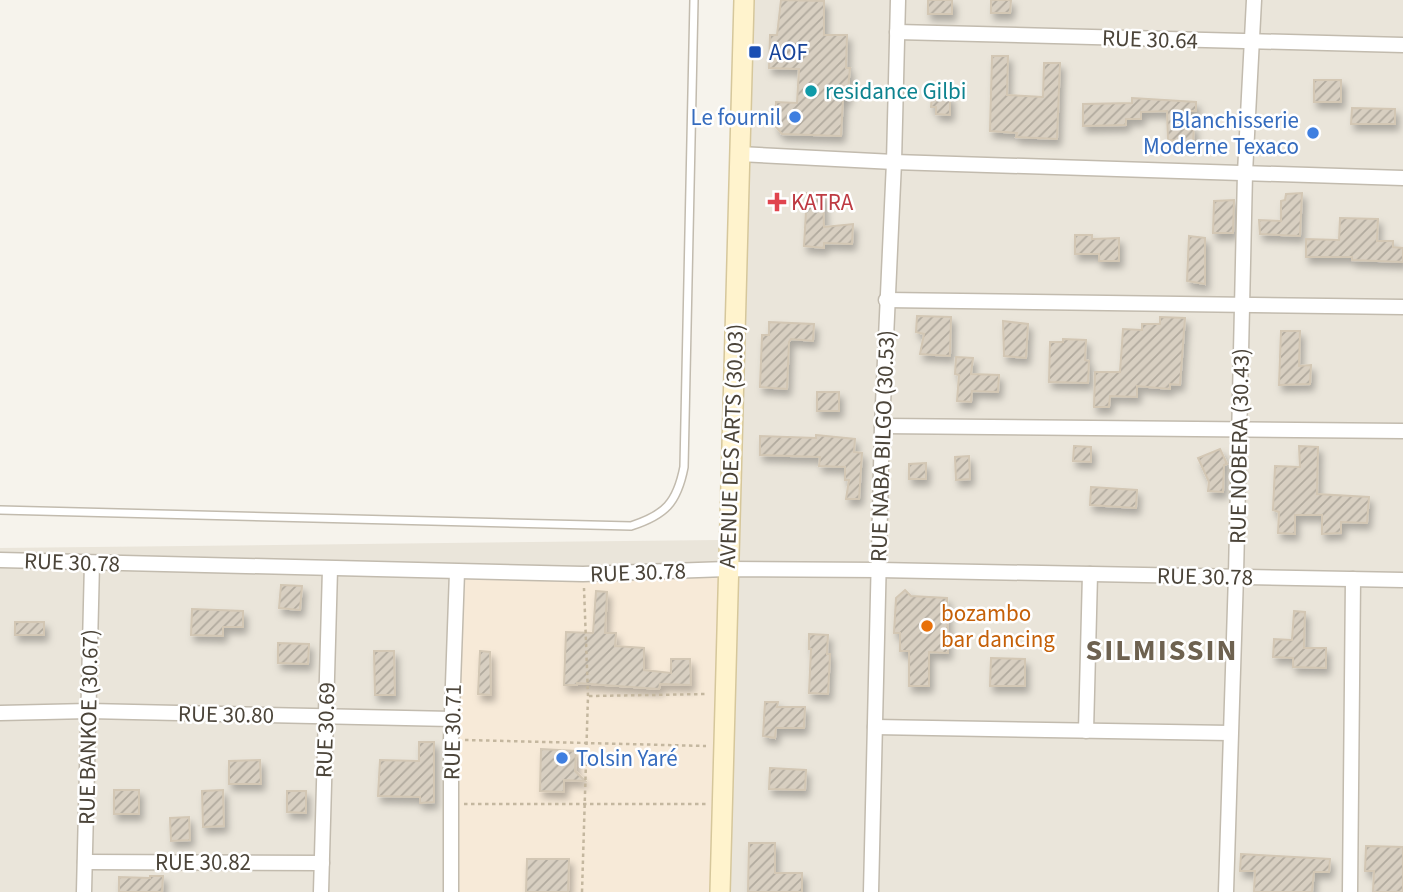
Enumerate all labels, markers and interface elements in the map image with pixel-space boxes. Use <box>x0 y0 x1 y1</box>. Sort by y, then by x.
street label: RUE 30.64 <box>1101 21 1199 58</box>
place label: AOF <box>769 36 808 69</box>
marker: AOF <box>747 44 763 60</box>
place label: residance Gilbi <box>825 75 967 108</box>
marker: residance Gilbi <box>803 83 819 99</box>
place label: Le fournil <box>691 101 781 134</box>
place label: Blanchisserie Moderne Texaco <box>1143 104 1299 163</box>
marker: Le fournil <box>787 109 803 125</box>
marker: Blanchisserie Moderne Texaco <box>1305 125 1321 141</box>
place label: KATRA <box>791 186 854 219</box>
marker: KATRA <box>769 194 785 210</box>
street label: AVENUE DES ARTS (30.03) <box>711 323 752 569</box>
street label: RUE NABA BILGO (30.53) <box>862 329 903 563</box>
street label: RUE NOBERA (30.43) <box>1221 348 1258 544</box>
street label: RUE 30.78 <box>23 544 121 581</box>
street label: RUE 30.78 <box>589 554 687 591</box>
street label: RUE 30.78 <box>1157 559 1253 594</box>
place label: bozambo bar dancing <box>941 597 1055 656</box>
marker: bozambo bar dancing <box>919 618 935 634</box>
street label: RUE BANKOE (30.67) <box>70 629 107 825</box>
district label: SILMISSIN <box>1086 629 1238 672</box>
street label: RUE 30.69 <box>307 681 344 779</box>
street label: RUE 30.71 <box>435 684 470 780</box>
street label: RUE 30.80 <box>178 697 274 732</box>
place label: Tolsin Yaré <box>576 742 678 775</box>
marker: Tolsin Yaré <box>554 750 570 766</box>
street label: RUE 30.82 <box>155 846 251 879</box>

